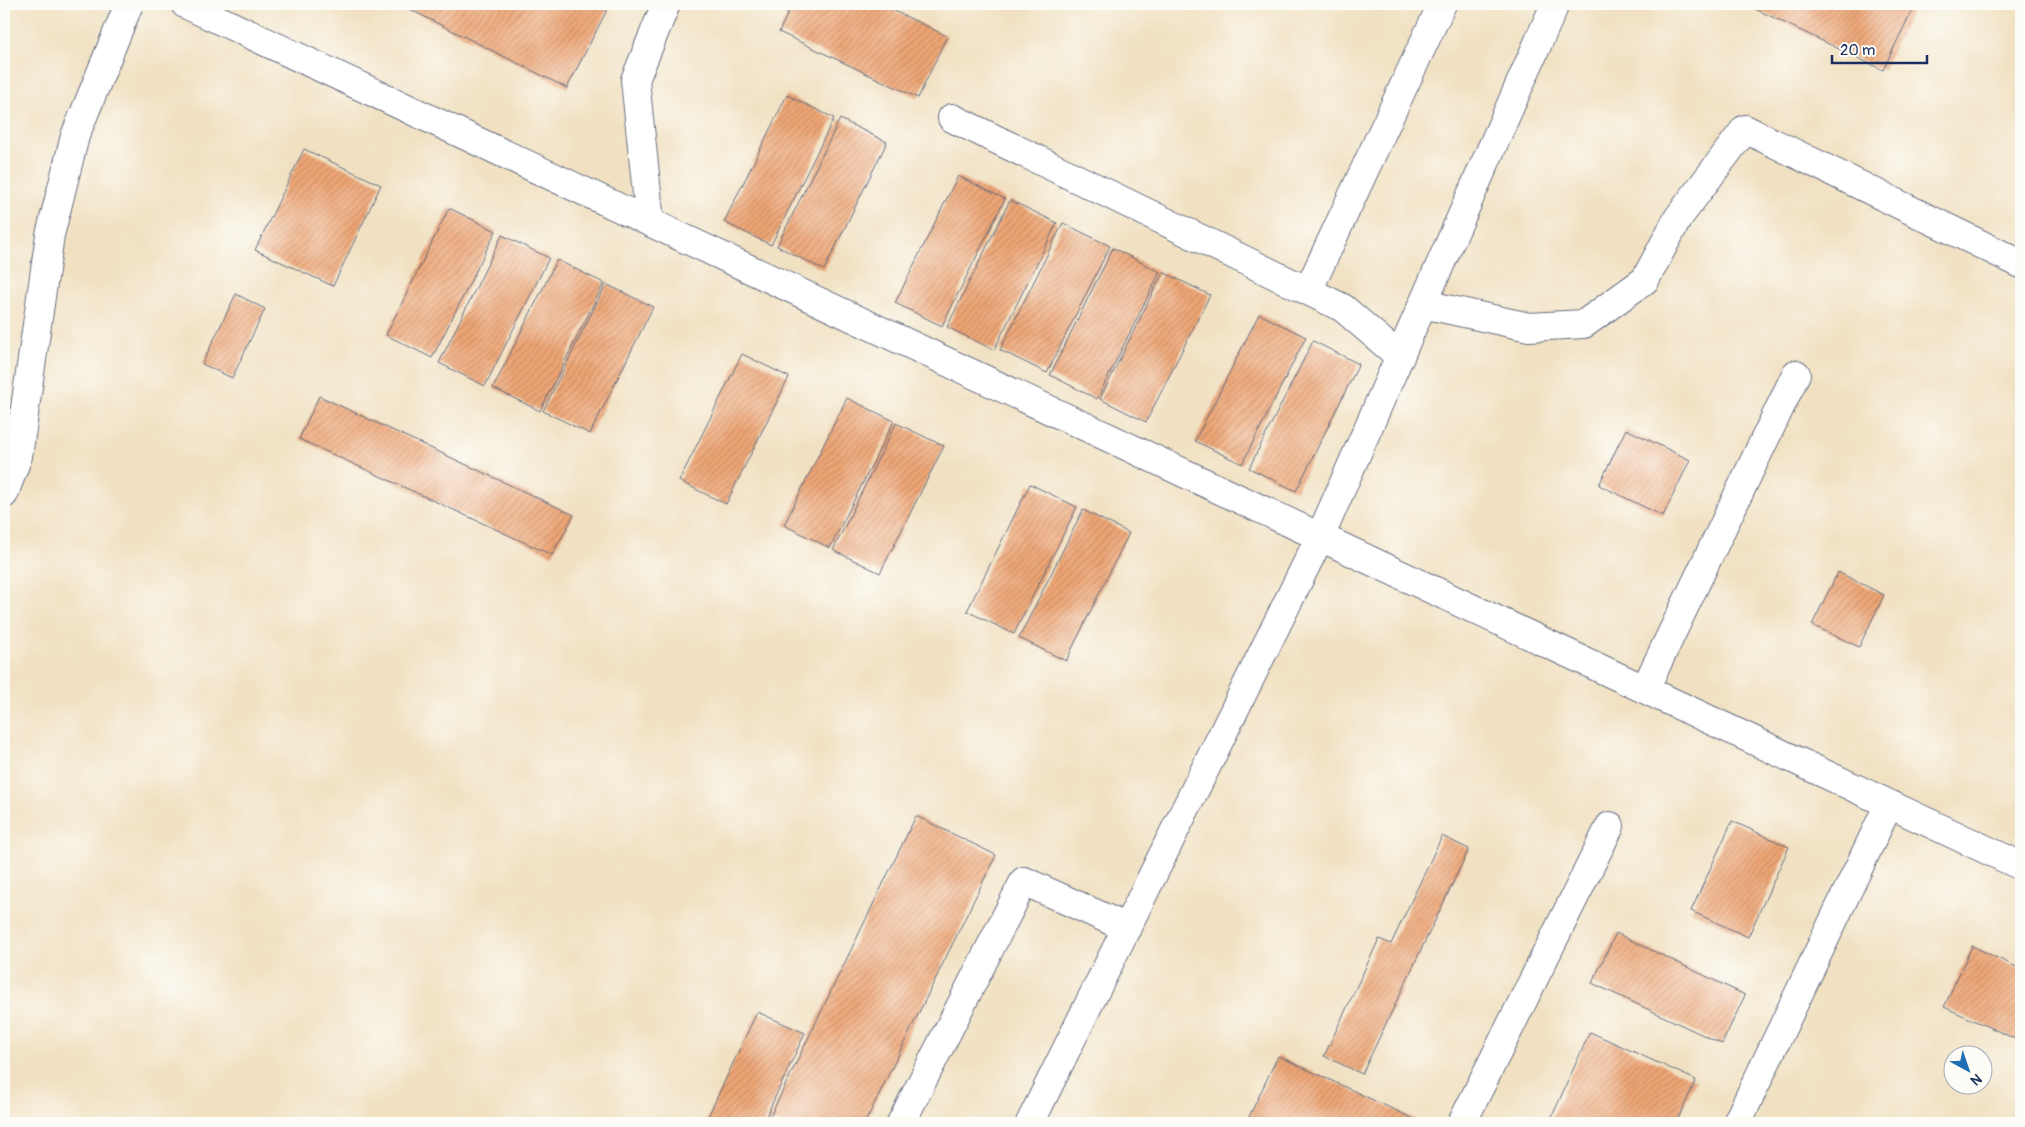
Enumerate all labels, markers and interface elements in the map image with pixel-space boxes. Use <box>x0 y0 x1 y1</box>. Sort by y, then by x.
scale bar <box>1832 32 1928 64</box>
text: 20 m <box>1840 41 1875 60</box>
north arrow <box>1942 1044 1992 1094</box>
text: N <box>1967 1070 1985 1089</box>

